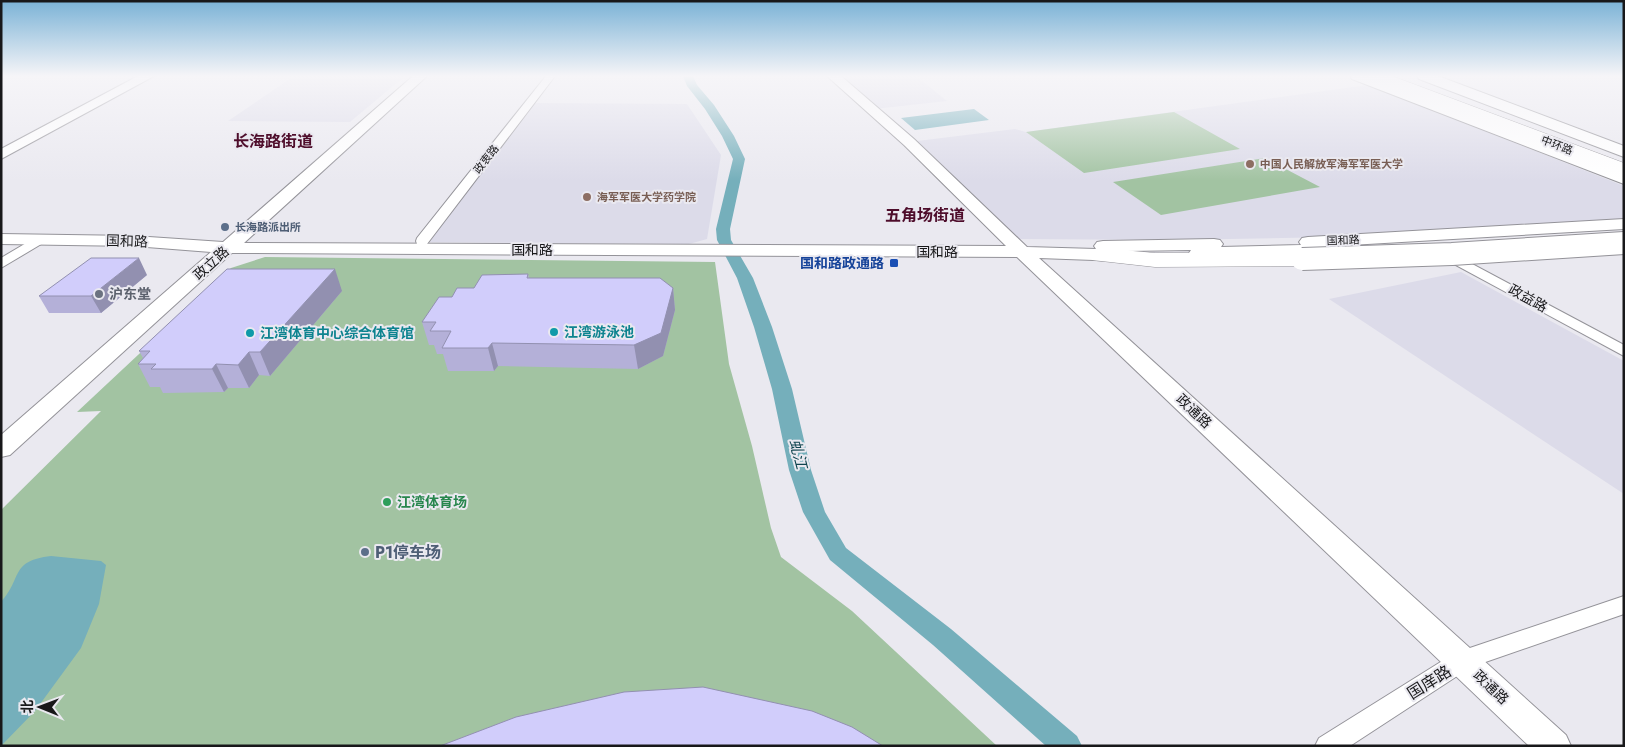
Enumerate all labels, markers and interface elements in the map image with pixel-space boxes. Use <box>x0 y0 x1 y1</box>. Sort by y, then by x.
district label: 长海路街道 <box>233 130 313 153</box>
street label: 中环路 <box>1539 132 1575 158</box>
street label: 政衷路 <box>470 141 502 177</box>
place label: 中国人民解放军海军军医大学 <box>1260 156 1403 172</box>
marker: 中国人民解放军海军军医大学 <box>1244 158 1256 170</box>
place label: 海军军医大学药学院 <box>597 189 696 205</box>
marker: 海军军医大学药学院 <box>581 191 593 203</box>
district label: 五角场街道 <box>885 204 965 227</box>
place label: 长海路派出所 <box>235 219 301 235</box>
marker: 长海路派出所 <box>219 221 231 233</box>
street label: 国和路 <box>106 230 148 252</box>
street label: 国和路 <box>1326 231 1360 249</box>
street label: 国和路 <box>511 240 553 260</box>
street label: 政立路 <box>189 242 233 284</box>
street label: 国和路 <box>916 242 958 262</box>
place label: 国和路政通路 <box>800 253 884 273</box>
marker: 国和路政通路 <box>888 257 900 269</box>
street label: 政益路 <box>1505 279 1551 317</box>
place label: 沪东堂 <box>109 284 151 304</box>
marker: 沪东堂 <box>93 288 105 300</box>
place label: 江湾游泳池 <box>564 322 634 342</box>
place label: 江湾体育中心综合体育馆 <box>260 323 414 343</box>
marker: 江湾游泳池 <box>548 326 560 338</box>
marker: 江湾体育中心综合体育馆 <box>244 327 256 339</box>
street label: 政通路 <box>1172 389 1216 433</box>
water label: 虬江 <box>783 437 813 473</box>
place label: 江湾体育场 <box>397 492 467 512</box>
marker: 江湾体育场 <box>381 496 393 508</box>
place label: P1停车场 <box>375 541 441 564</box>
marker: P1停车场 <box>359 546 371 558</box>
street label: 国庠路 <box>1403 660 1456 705</box>
street label: 政通路 <box>1469 665 1513 709</box>
north arrow <box>15 682 65 732</box>
text: 北 <box>17 700 37 714</box>

